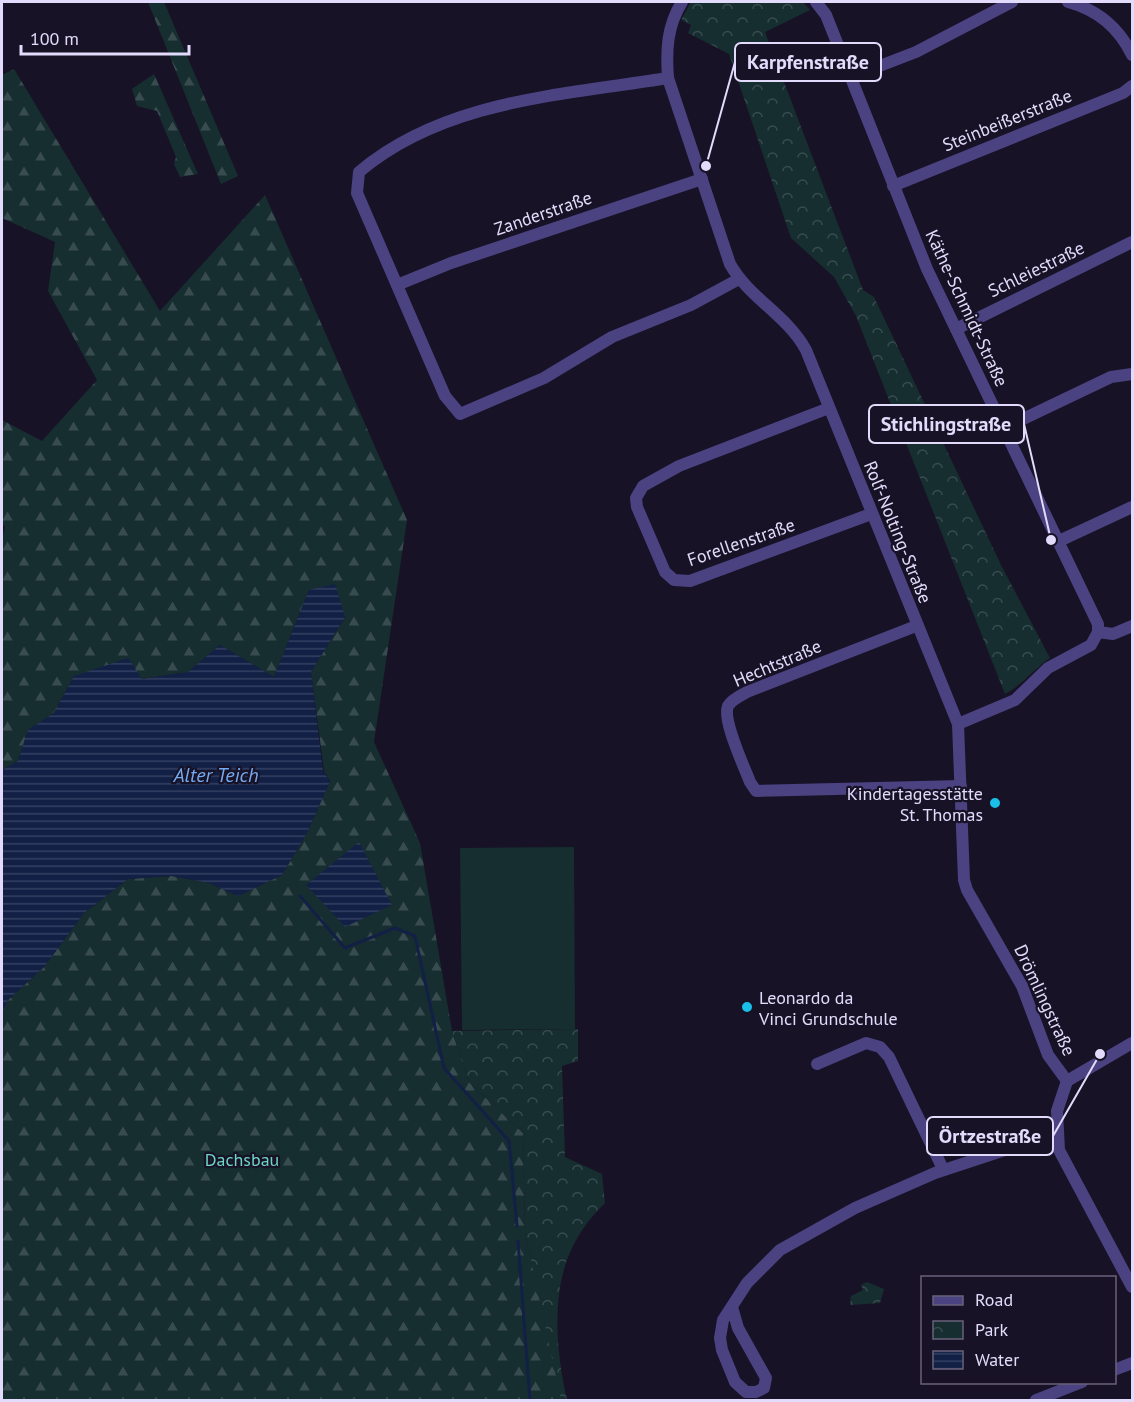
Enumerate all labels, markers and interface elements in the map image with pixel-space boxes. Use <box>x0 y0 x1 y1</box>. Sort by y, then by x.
scale bar <box>21 18 189 56</box>
text: 100 m <box>30 27 79 50</box>
callout: Karpfenstraße <box>735 43 881 81</box>
text: Karpfenstraße <box>747 49 869 75</box>
street label: Steinbeißerstraße <box>939 84 1075 156</box>
street label: Zanderstraße <box>491 186 595 240</box>
street label: Käthe-Schmidt-Straße <box>921 226 1013 390</box>
street label: Schleiestraße <box>984 236 1088 302</box>
callout: Stichlingstraße <box>869 405 1024 443</box>
text: Stichlingstraße <box>881 411 1011 437</box>
street label: Rolf-Nolting-Straße <box>859 457 937 607</box>
street label: Forellenstraße <box>684 513 798 571</box>
street label: Hechtstraße <box>729 634 825 692</box>
water label: Alter Teich <box>172 762 259 788</box>
place label: Kindertagesstätte St. Thomas <box>847 782 983 826</box>
marker: Kindertagesstätte St. Thomas <box>988 796 1002 810</box>
street label: Drömlingstraße <box>1009 941 1081 1059</box>
place label: Leonardo da Vinci Grundschule <box>758 986 898 1030</box>
marker: Leonardo da Vinci Grundschule <box>740 1000 754 1014</box>
callout: Örtzestraße <box>927 1117 1053 1155</box>
text: Örtzestraße <box>939 1123 1041 1149</box>
park label: Dachsbau <box>205 1148 279 1171</box>
legend <box>921 1276 1116 1384</box>
text: Road <box>975 1288 1013 1311</box>
text: Park <box>975 1318 1008 1341</box>
text: Water <box>975 1348 1019 1371</box>

